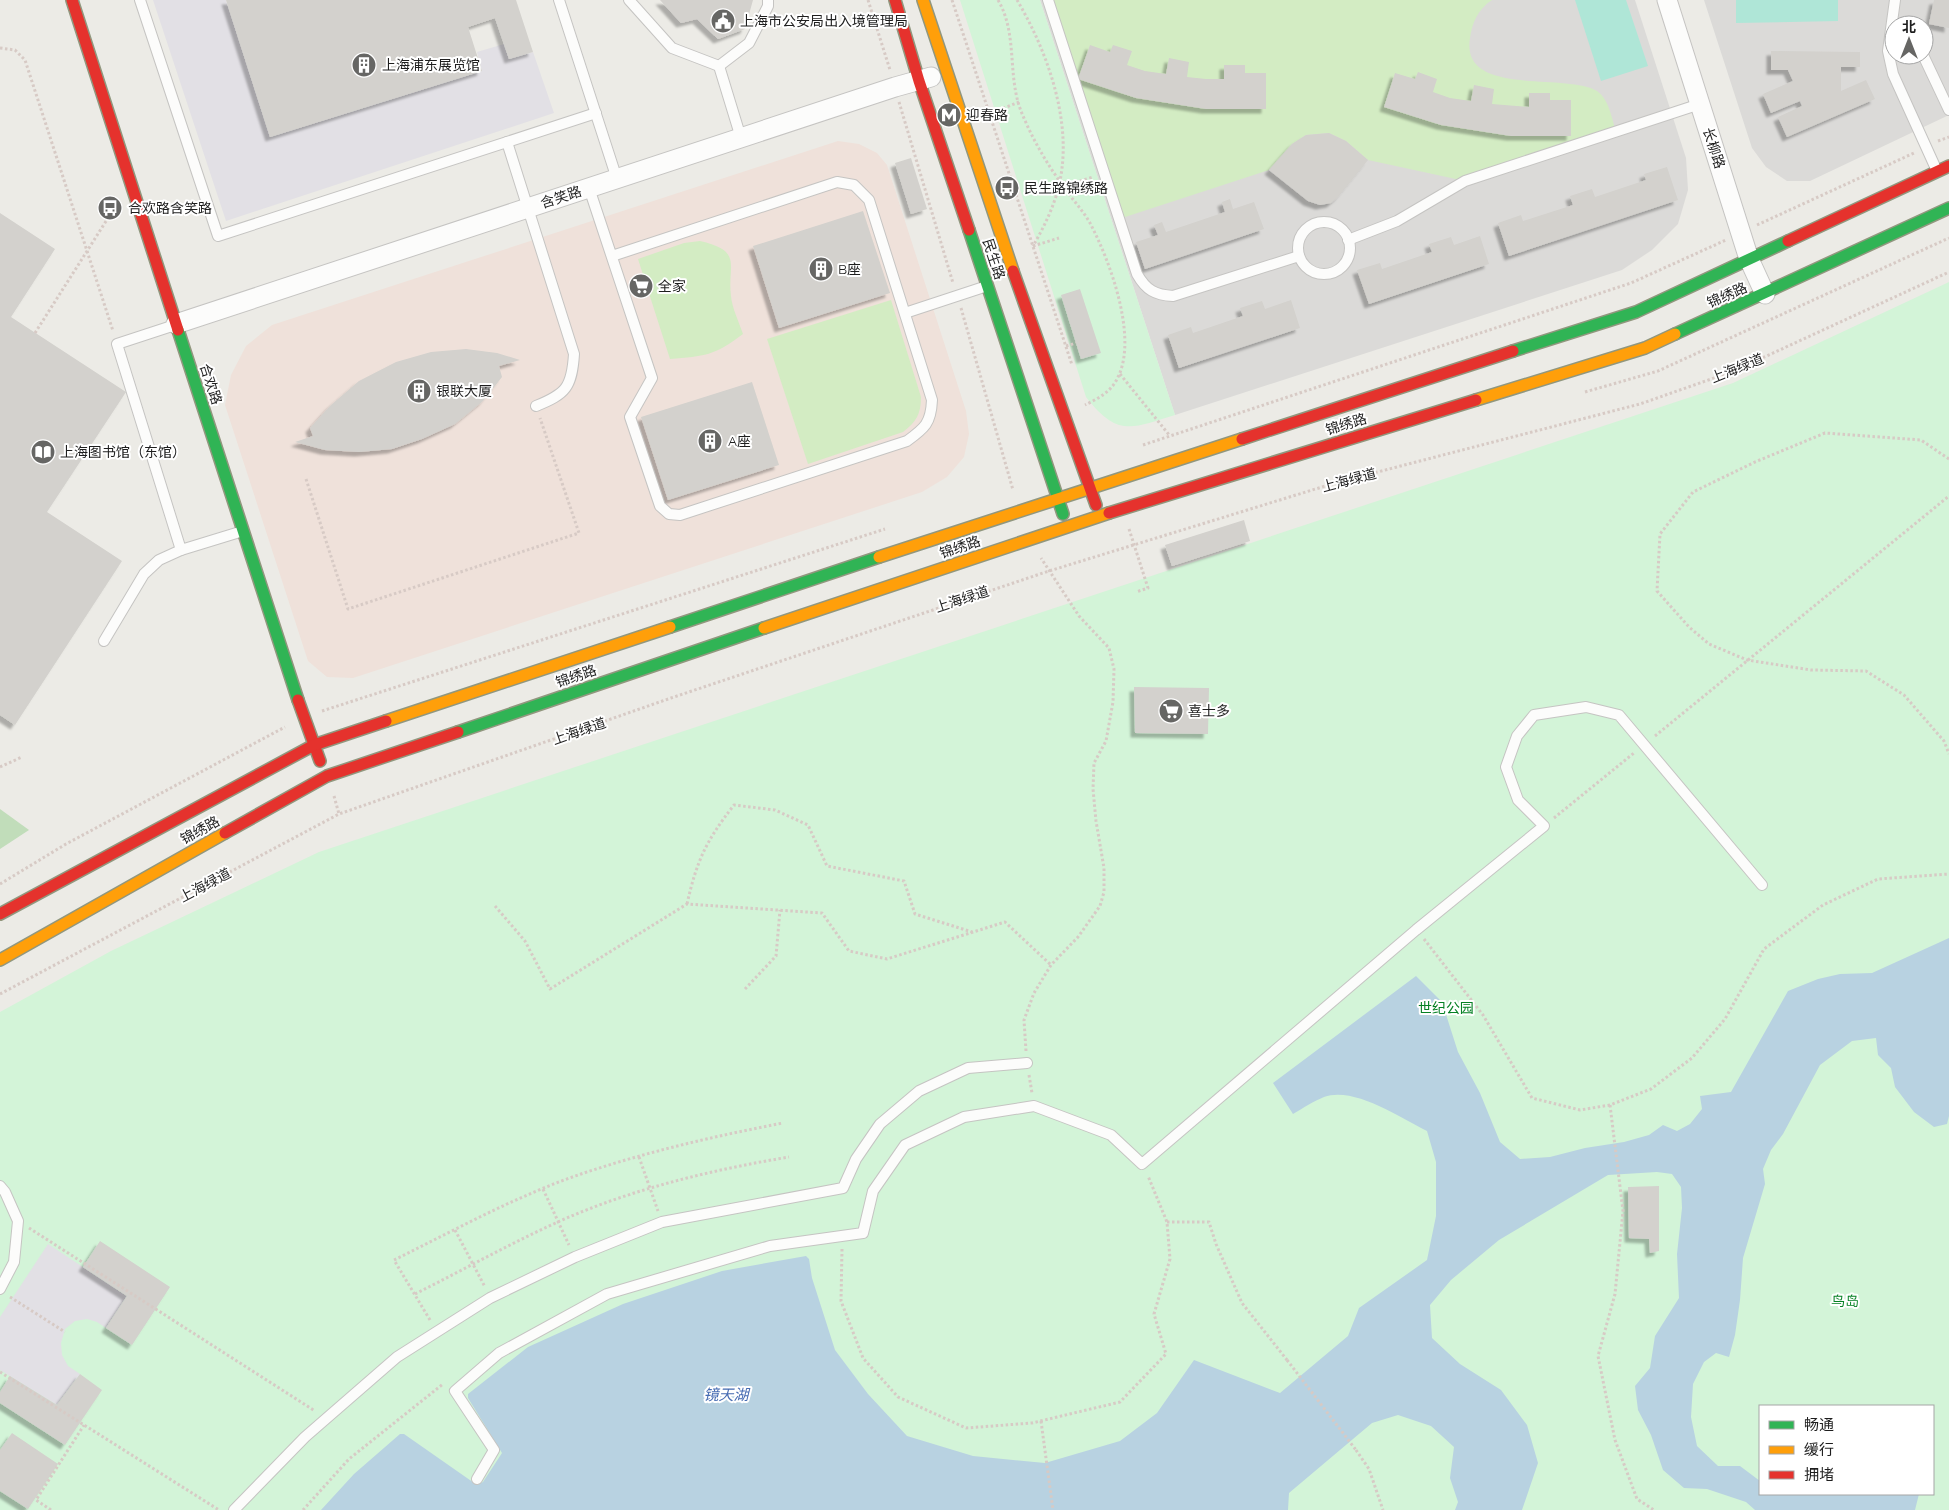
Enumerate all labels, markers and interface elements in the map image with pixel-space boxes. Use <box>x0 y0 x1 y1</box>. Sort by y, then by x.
public building icon: 上海市公安局出入境管理局 <box>710 8 736 34</box>
place label: 上海市公安局出入境管理局 <box>740 12 908 30</box>
north arrow <box>1884 15 1934 65</box>
text: 北 <box>1902 18 1916 36</box>
building icon: 上海浦东展览馆 <box>351 52 377 78</box>
place label: 上海浦东展览馆 <box>382 56 480 74</box>
metro station icon: 迎春路 <box>936 102 962 128</box>
place label: 迎春路 <box>966 106 1008 124</box>
street label: 长柳路 <box>1699 125 1729 171</box>
bus stop icon: 民生路锦绣路 <box>994 175 1020 201</box>
place label: 民生路锦绣路 <box>1024 179 1108 197</box>
street label: 含笑路 <box>538 182 584 212</box>
bus stop icon: 合欢路含笑路 <box>97 195 123 221</box>
place label: 合欢路含笑路 <box>128 199 212 217</box>
street label: 民生路 <box>979 236 1009 282</box>
building icon: B座 <box>808 256 834 282</box>
place label: B座 <box>838 260 861 278</box>
supermarket icon: 全家 <box>628 273 654 299</box>
place label: 全家 <box>658 277 686 295</box>
street label: 锦绣路 <box>1704 278 1750 312</box>
street label: 上海绿道 <box>1708 349 1766 387</box>
street label: 合欢路 <box>196 361 226 407</box>
building icon: 银联大厦 <box>406 378 432 404</box>
place label: 银联大厦 <box>436 382 492 400</box>
street label: 锦绣路 <box>1323 409 1369 439</box>
building icon: A座 <box>697 428 723 454</box>
place label: A座 <box>728 432 751 450</box>
library icon: 上海图书馆（东馆） <box>30 439 56 465</box>
place label: 上海图书馆（东馆） <box>60 443 186 461</box>
street label: 上海绿道 <box>1320 464 1378 496</box>
street label: 锦绣路 <box>937 532 983 562</box>
street label: 上海绿道 <box>933 582 991 616</box>
street label: 锦绣路 <box>553 661 599 691</box>
supermarket icon: 喜士多 <box>1158 698 1184 724</box>
place label: 喜士多 <box>1188 702 1230 720</box>
street label: 上海绿道 <box>550 713 608 749</box>
street label: 锦绣路 <box>177 812 223 848</box>
street label: 上海绿道 <box>176 864 234 906</box>
park label: 世纪公园 <box>1418 999 1474 1017</box>
park label: 鸟岛 <box>1831 1292 1859 1310</box>
water label: 镜天湖 <box>703 1385 750 1404</box>
legend <box>1759 1405 1934 1495</box>
text: 畅通 <box>1804 1415 1834 1434</box>
text: 缓行 <box>1804 1440 1834 1459</box>
text: 拥堵 <box>1804 1465 1834 1484</box>

